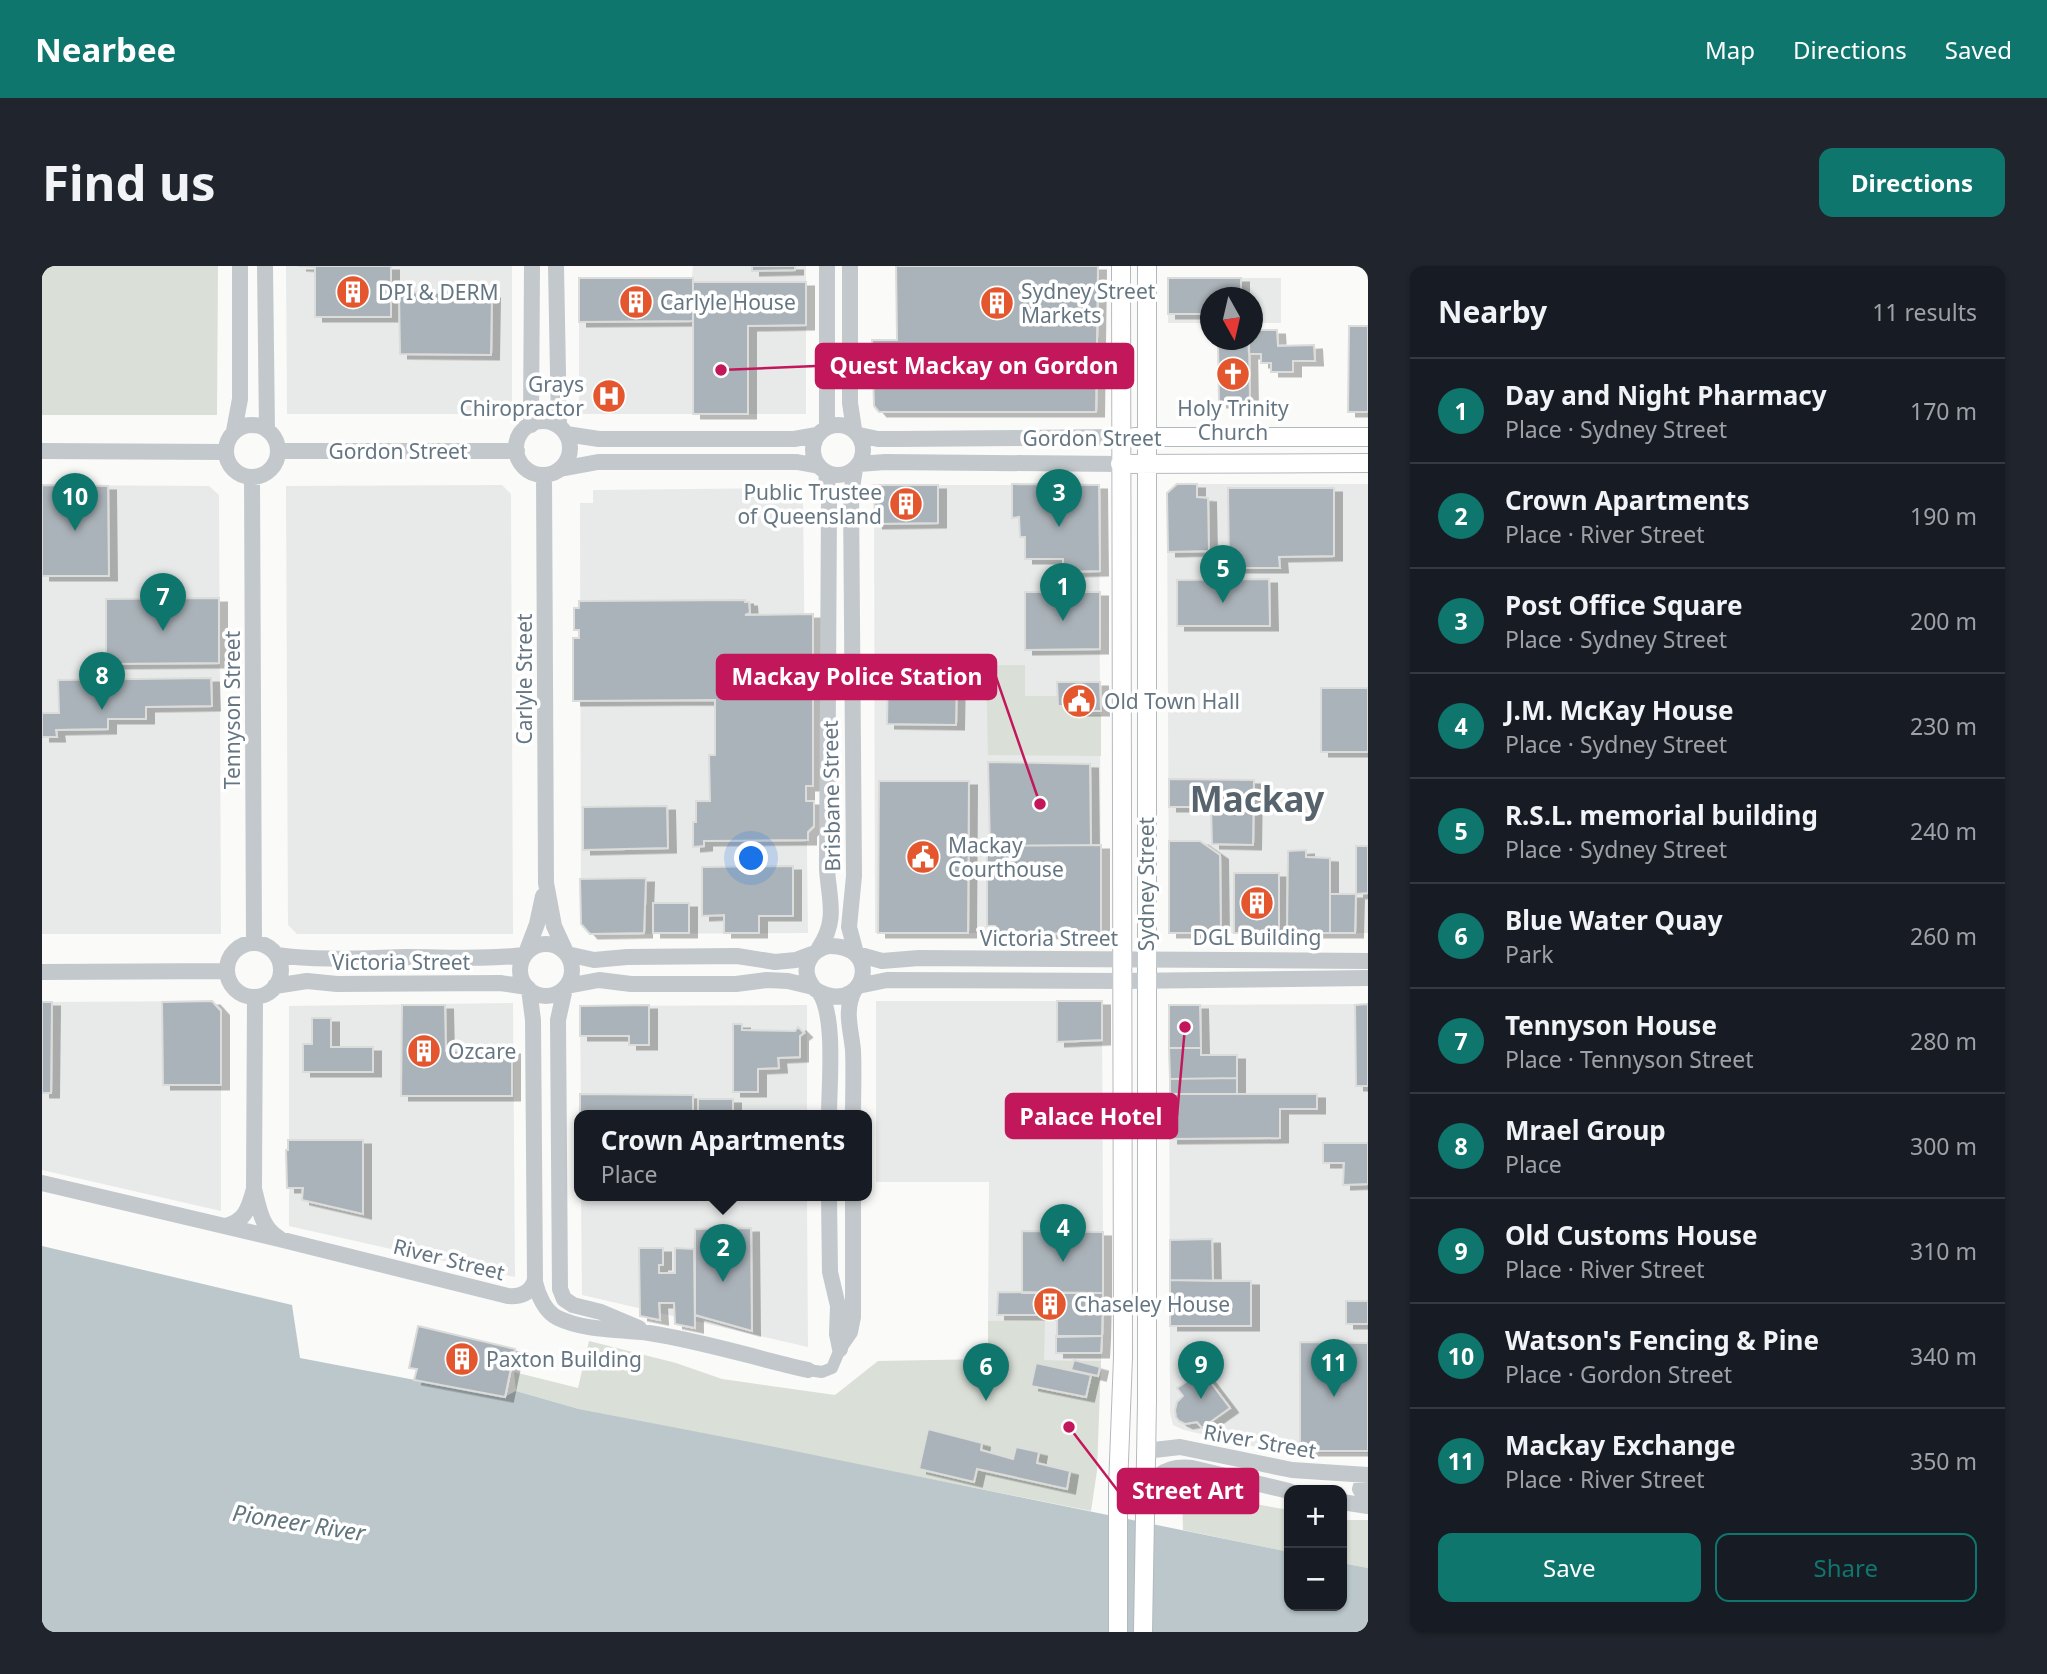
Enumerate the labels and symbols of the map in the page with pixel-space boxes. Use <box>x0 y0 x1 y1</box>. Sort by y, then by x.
building icon: DPI & DERM <box>334 273 372 311</box>
place label: Sydney Street Markets <box>1021 277 1156 329</box>
place label: DPI & DERM <box>378 278 499 306</box>
building icon: Carlyle House <box>617 283 655 321</box>
building icon: Sydney Street Markets <box>978 284 1016 322</box>
north arrow <box>1200 287 1263 350</box>
place label: Carlyle House <box>660 288 796 316</box>
callout: Quest Mackay on Gordon <box>816 344 1133 388</box>
text: Quest Mackay on Gordon <box>830 349 1118 381</box>
church icon: Holy Trinity Church <box>1214 355 1252 393</box>
place label: Grays Chiropractor <box>459 370 584 422</box>
hospital icon: Grays Chiropractor <box>590 377 628 415</box>
place label: Holy Trinity Church <box>1177 394 1289 446</box>
street label: Gordon Street <box>1023 424 1162 452</box>
street label: Gordon Street <box>329 437 468 465</box>
pin: 3 <box>1036 469 1082 527</box>
pin: 10 <box>52 473 98 531</box>
place label: Public Trustee of Queensland <box>737 478 882 530</box>
building icon: Public Trustee of Queensland <box>887 485 925 523</box>
pin: 5 <box>1200 545 1246 603</box>
pin: 1 <box>1040 563 1086 621</box>
pin: 7 <box>140 573 186 631</box>
street label: Carlyle Street <box>510 613 538 745</box>
street label: Tennyson Street <box>218 630 246 789</box>
pin: 8 <box>79 652 125 710</box>
callout: Mackay Police Station <box>717 655 996 699</box>
text: Mackay Police Station <box>731 660 983 692</box>
public building icon: Old Town Hall <box>1060 682 1098 720</box>
place label: Old Town Hall <box>1104 687 1240 715</box>
street label: Brisbane Street <box>816 720 846 872</box>
district label: Mackay <box>1190 775 1324 822</box>
street label: Sydney Street <box>1132 816 1160 951</box>
place label: Mackay Courthouse <box>948 831 1064 883</box>
public building icon: Mackay Courthouse <box>904 838 942 876</box>
your location <box>734 841 768 875</box>
building icon: DGL Building <box>1238 884 1276 922</box>
place label: DGL Building <box>1193 923 1321 951</box>
street label: Victoria Street <box>980 924 1119 952</box>
street label: Victoria Street <box>332 948 471 976</box>
building icon: Ozcare <box>405 1032 443 1070</box>
place label: Ozcare <box>448 1037 516 1065</box>
callout: Palace Hotel <box>1006 1094 1177 1138</box>
text: Palace Hotel <box>1020 1100 1162 1132</box>
pin: 4 <box>1040 1204 1086 1262</box>
pin: 2 <box>700 1224 746 1282</box>
street label: River Street <box>390 1232 508 1286</box>
building icon: Chaseley House <box>1031 1285 1069 1323</box>
place label: Chaseley House <box>1074 1290 1230 1318</box>
pin: 11 <box>1311 1339 1357 1397</box>
building icon: Paxton Building <box>443 1340 481 1378</box>
pin: 9 <box>1178 1341 1224 1399</box>
pin: 6 <box>963 1343 1009 1401</box>
place label: Paxton Building <box>486 1345 642 1373</box>
street label: River Street <box>1202 1417 1319 1465</box>
callout: Street Art <box>1118 1469 1258 1513</box>
text: Street Art <box>1132 1474 1244 1506</box>
water label: Pioneer River <box>230 1496 368 1548</box>

